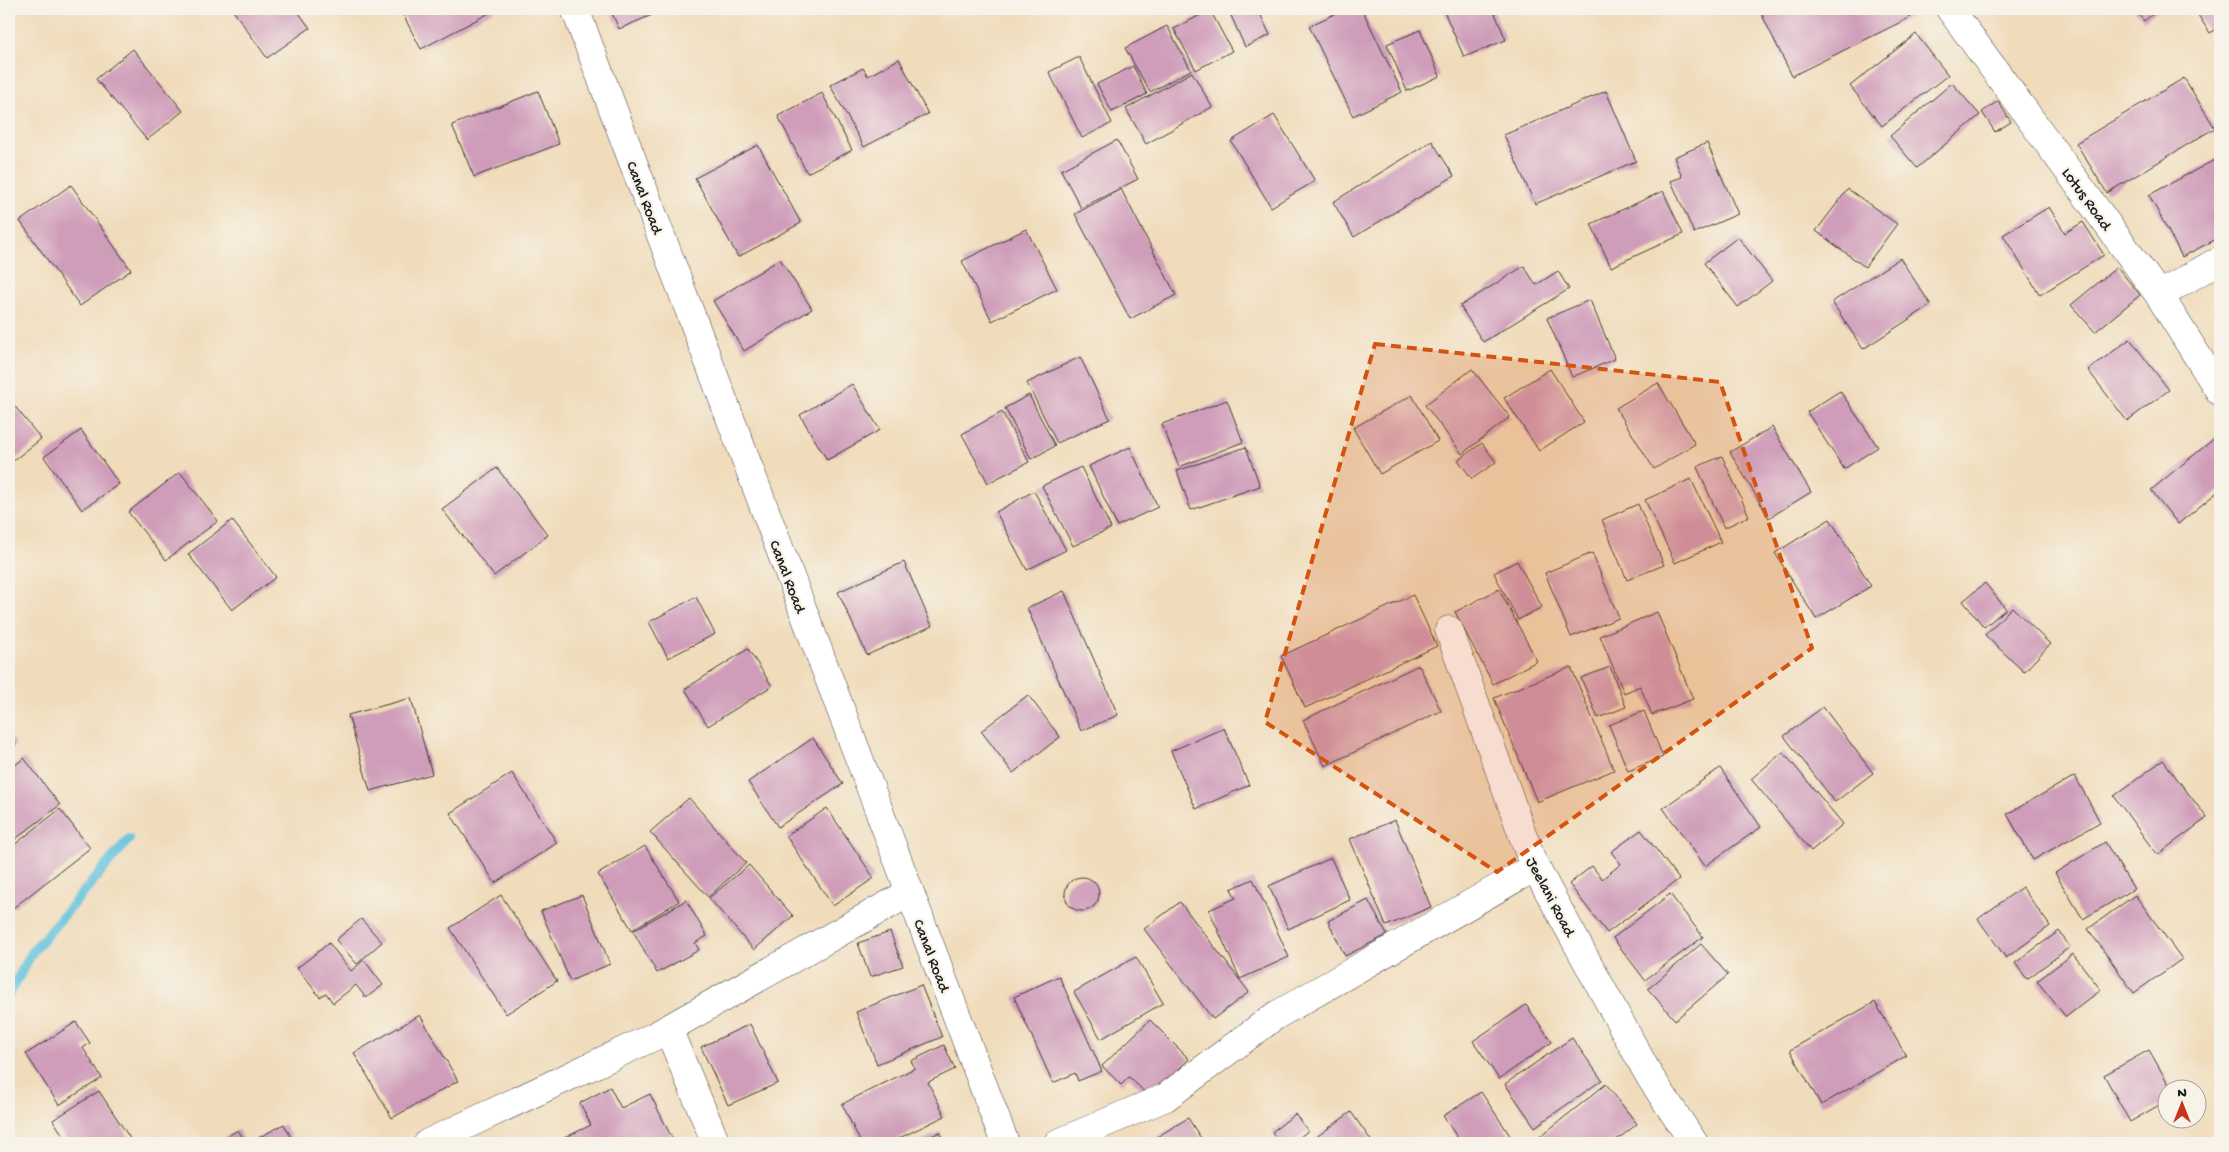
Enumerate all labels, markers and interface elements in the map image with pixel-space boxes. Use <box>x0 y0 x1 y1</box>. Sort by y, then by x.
street label: Canal Road <box>620 159 666 239</box>
street label: Lotus Road <box>2056 165 2115 236</box>
street label: Canal Road <box>763 538 809 618</box>
street label: Jeelani Road <box>1520 855 1579 942</box>
street label: Canal Road <box>907 917 953 997</box>
north arrow <box>2156 1080 2206 1130</box>
text: N <box>2177 1085 2187 1102</box>

